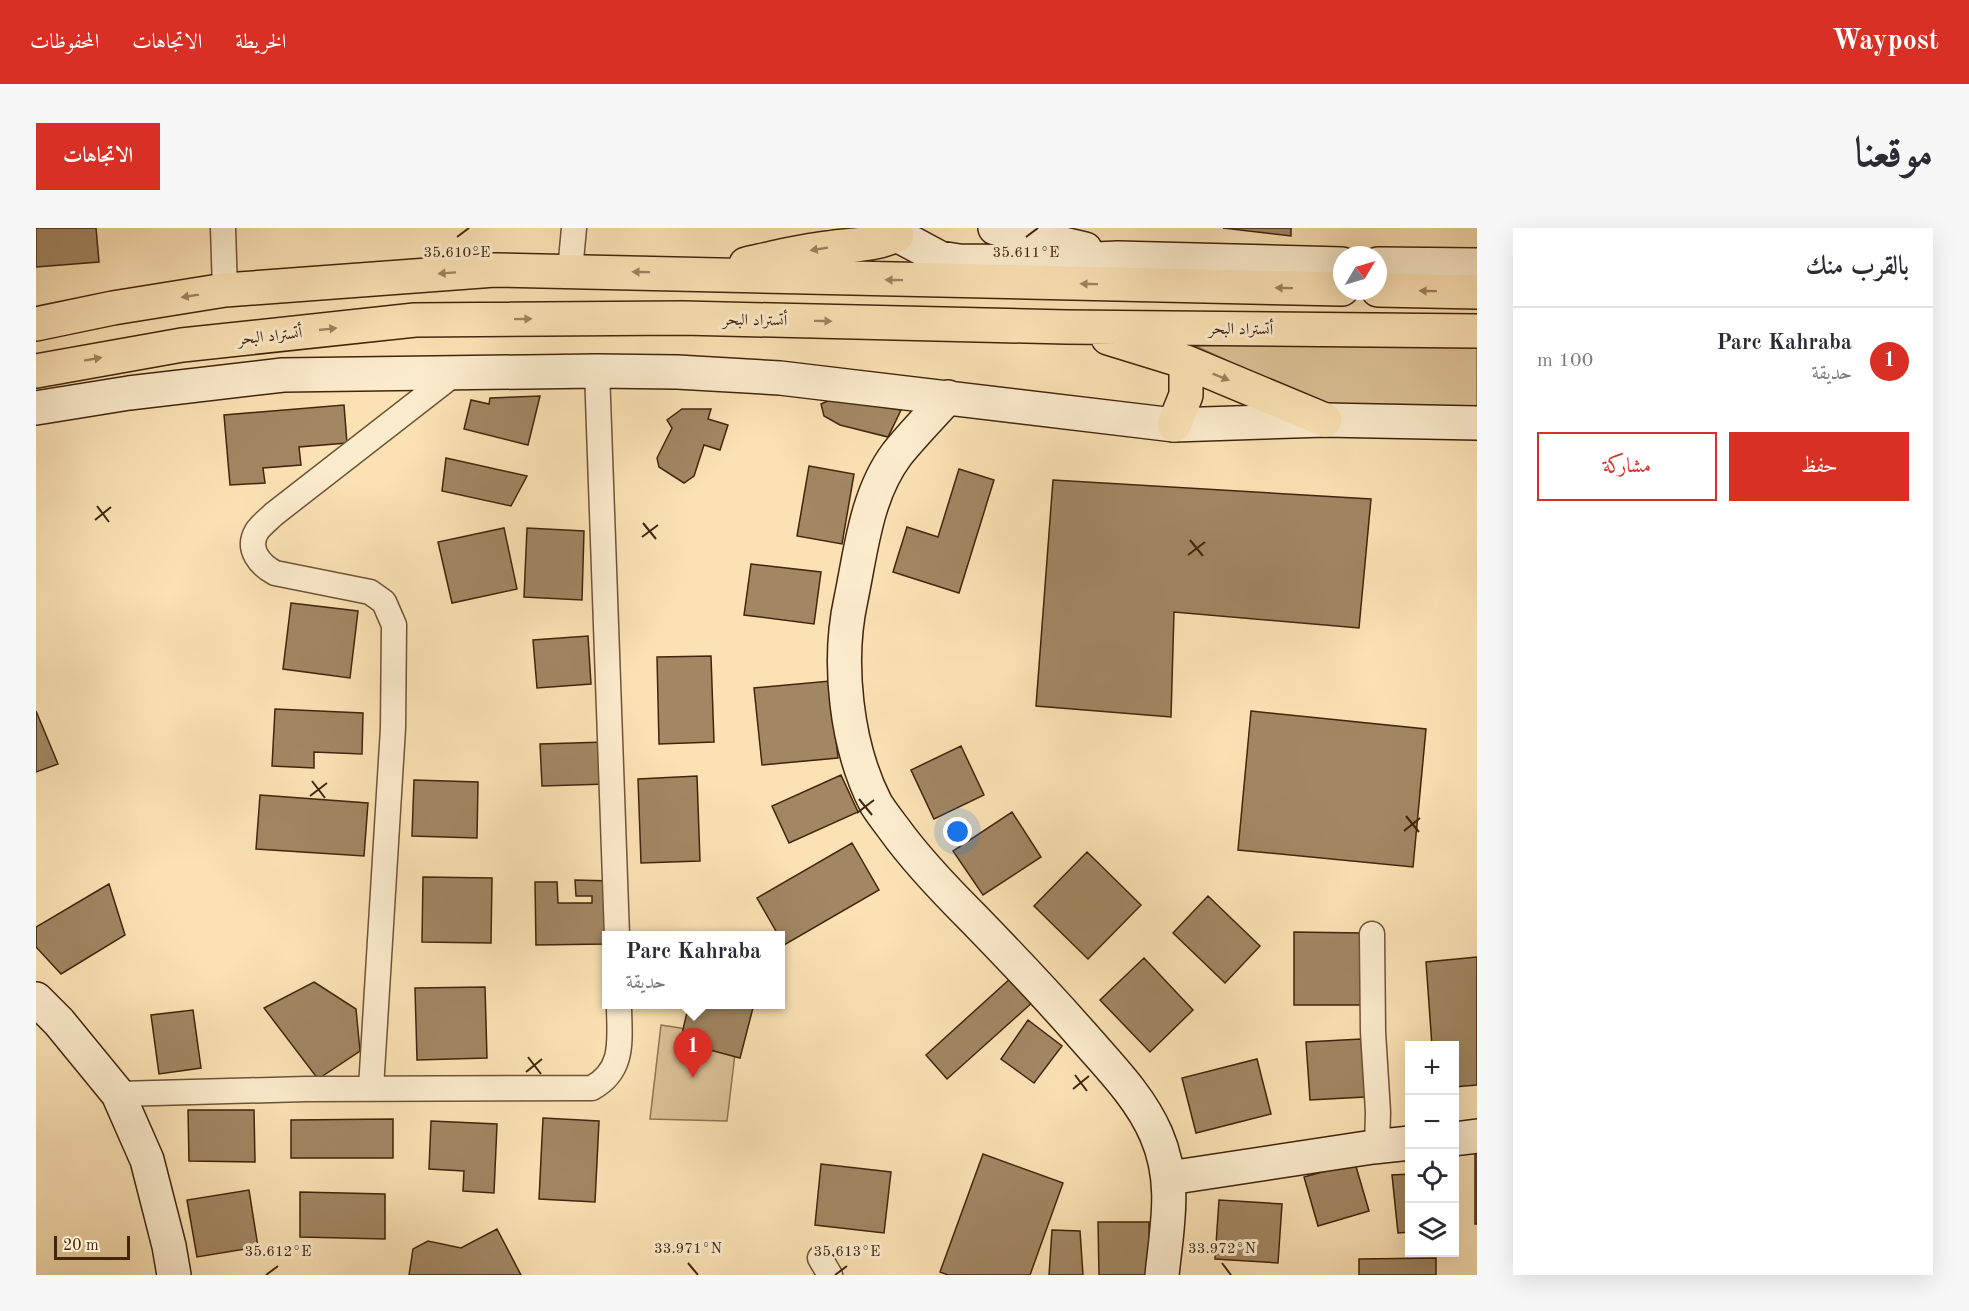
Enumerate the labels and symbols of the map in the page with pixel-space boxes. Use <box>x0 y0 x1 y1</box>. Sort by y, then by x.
one-way arrow <box>810 245 829 254</box>
text: 35.610°E <box>424 246 490 261</box>
text: 35.611°E <box>993 246 1059 261</box>
north arrow <box>1333 246 1387 300</box>
one-way arrow <box>437 268 456 278</box>
one-way arrow <box>632 268 651 277</box>
one-way arrow <box>884 275 903 284</box>
one-way arrow <box>1079 279 1098 289</box>
one-way arrow <box>1274 283 1293 293</box>
one-way arrow <box>1418 287 1437 296</box>
one-way arrow <box>180 291 199 300</box>
street label: أتستراد البحر <box>721 307 788 331</box>
one-way arrow <box>513 314 532 324</box>
one-way arrow <box>813 316 832 326</box>
street label: أتستراد البحر <box>1207 316 1274 340</box>
street label: أتستراد البحر <box>235 321 303 350</box>
one-way arrow <box>319 324 338 334</box>
one-way arrow <box>84 355 103 364</box>
one-way arrow <box>1213 372 1231 382</box>
your location <box>943 817 972 846</box>
pin: 1 <box>674 1028 712 1078</box>
scale bar <box>54 1233 130 1260</box>
text: 33.971°N <box>654 1242 722 1257</box>
text: 33.972°N <box>1188 1242 1256 1257</box>
text: 35.612°E <box>245 1245 311 1260</box>
text: 35.613°E <box>814 1245 880 1260</box>

